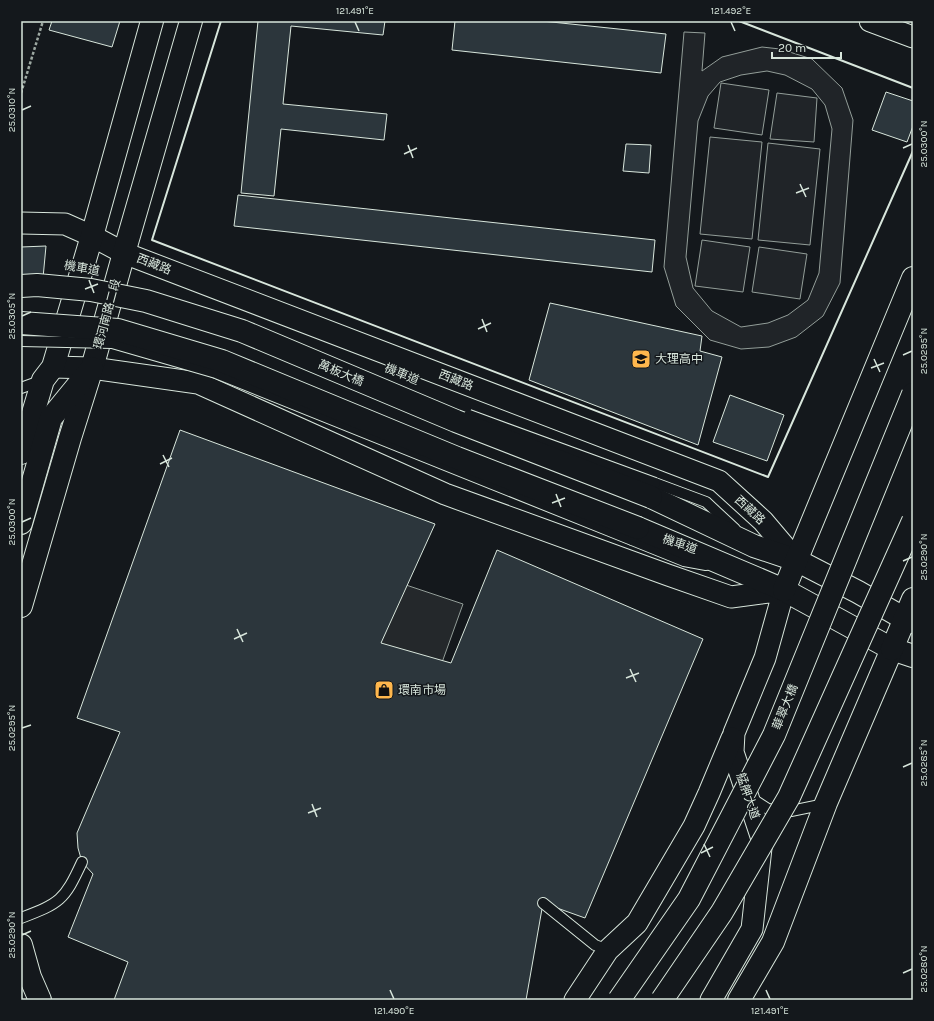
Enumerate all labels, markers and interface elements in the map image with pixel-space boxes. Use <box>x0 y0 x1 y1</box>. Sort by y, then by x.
text: 121.491°E <box>336 5 374 17</box>
text: 121.492°E <box>711 5 751 17</box>
scale bar <box>772 34 841 60</box>
text: 20 m <box>778 41 806 55</box>
text: 25.0310°N <box>6 88 18 132</box>
text: 25.0300°N <box>918 120 930 168</box>
street label: 西藏路 <box>135 251 173 277</box>
street label: 機車道 <box>63 258 101 278</box>
street label: 環河南路二段 <box>91 277 123 351</box>
text: 25.0305°N <box>6 293 18 339</box>
text: 25.0295°N <box>918 328 930 374</box>
school or university icon: 大理高中 <box>630 348 652 370</box>
place label: 大理高中 <box>655 352 703 366</box>
street label: 萬板大橋 <box>316 357 366 389</box>
street label: 機車道 <box>383 361 421 387</box>
street label: 西藏路 <box>437 367 475 393</box>
street label: 西藏路 <box>732 493 768 527</box>
text: 25.0300°N <box>6 498 18 546</box>
street label: 機車道 <box>661 532 699 556</box>
text: 25.0290°N <box>918 534 930 580</box>
shop icon: 環南市場 <box>373 679 395 701</box>
street label: 華翠大橋 <box>770 682 800 732</box>
place label: 環南市場 <box>398 683 446 697</box>
text: 25.0295°N <box>6 705 18 751</box>
text: 25.0285°N <box>918 740 930 787</box>
street label: 艋舺大道 <box>734 771 762 821</box>
text: 25.0290°N <box>6 912 18 958</box>
text: 25.0280°N <box>918 945 930 993</box>
text: 121.490°E <box>374 1005 414 1017</box>
text: 121.491°E <box>751 1005 789 1017</box>

